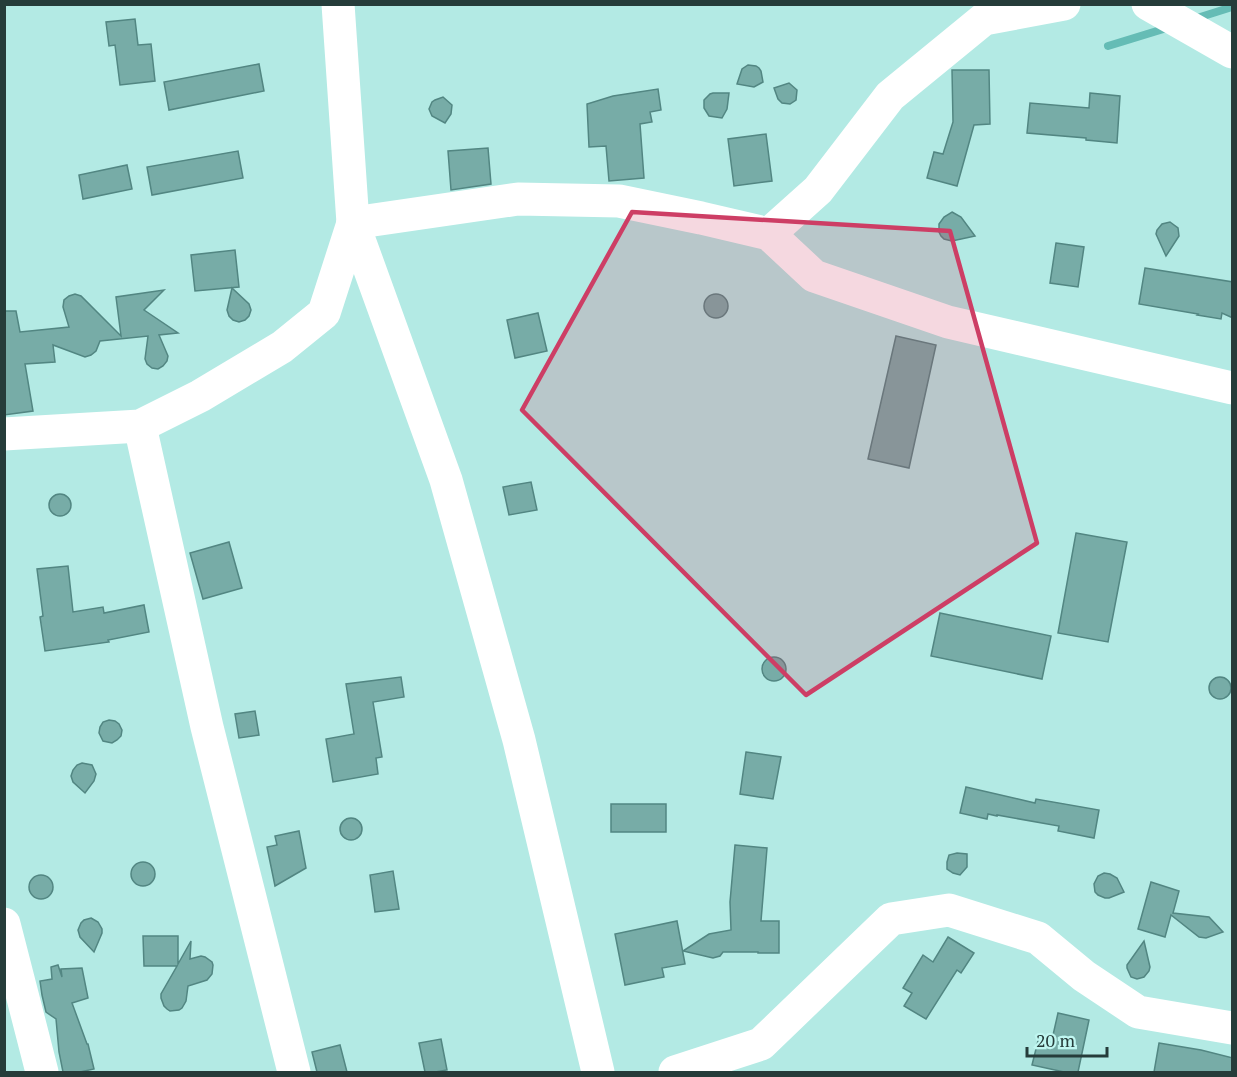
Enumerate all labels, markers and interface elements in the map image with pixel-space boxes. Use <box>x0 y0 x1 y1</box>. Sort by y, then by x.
scale bar <box>1027 1020 1106 1058</box>
text: 20 m <box>1036 1028 1076 1052</box>

